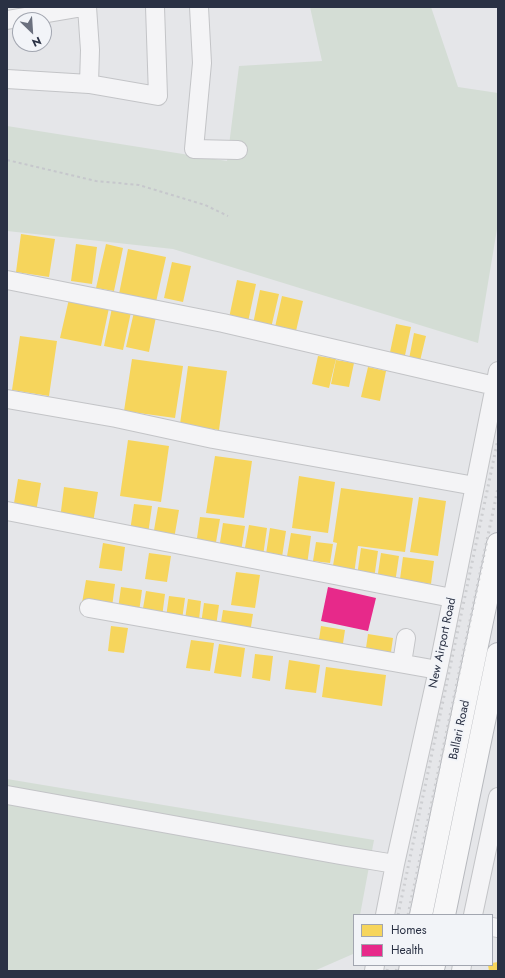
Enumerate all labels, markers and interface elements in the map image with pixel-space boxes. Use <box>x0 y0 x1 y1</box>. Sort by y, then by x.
north arrow <box>12 12 52 52</box>
text: N <box>29 33 44 51</box>
street label: New Airport Road <box>426 596 460 690</box>
street label: Ballari Road <box>447 699 473 761</box>
legend <box>353 914 493 966</box>
text: Homes <box>391 921 427 939</box>
text: Health <box>391 941 423 959</box>

